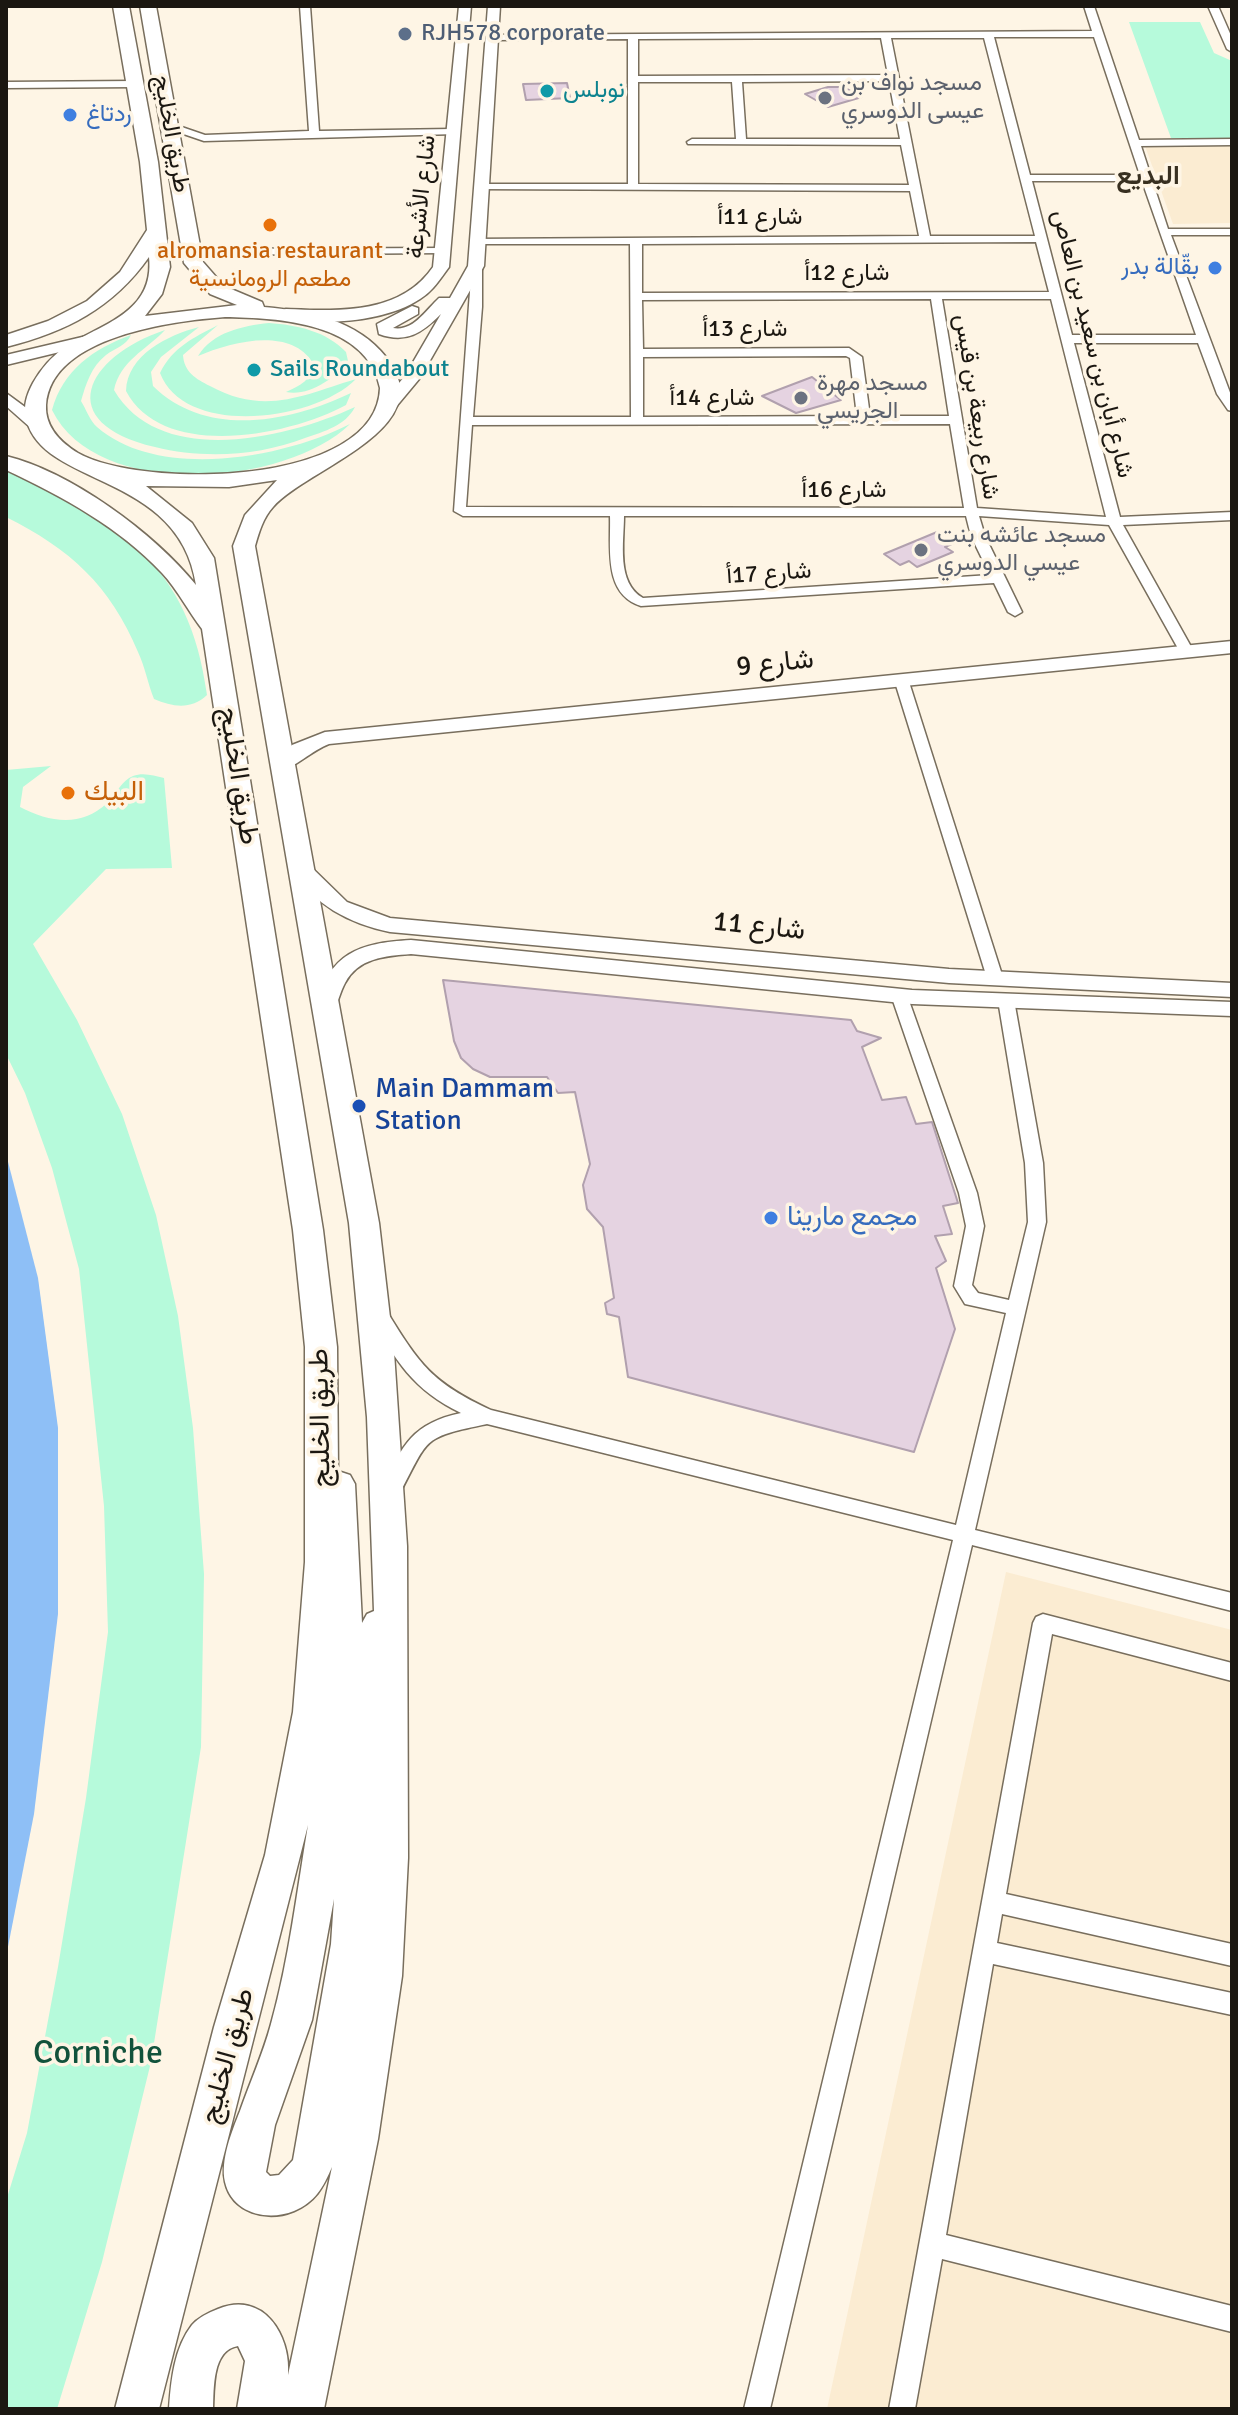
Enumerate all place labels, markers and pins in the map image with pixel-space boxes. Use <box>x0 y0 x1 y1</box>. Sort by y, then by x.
place label: RJH578 corporate <box>421 20 605 48</box>
marker: RJH578 corporate <box>396 25 414 43</box>
place label: مسجد نواف بن عيسى الدوسري <box>841 70 984 126</box>
place label: نوبلس <box>563 77 625 105</box>
marker: نوبلس <box>538 82 556 100</box>
marker: مسجد نواف بن عيسى الدوسري <box>816 89 834 107</box>
place label: ردتاغ <box>86 101 132 129</box>
marker: ردتاغ <box>61 106 79 124</box>
marker: alromansia restaurant مطعم الرومانسية <box>261 216 279 234</box>
place label: alromansia restaurant مطعم الرومانسية <box>157 238 383 294</box>
place label: بقّالة بدر <box>1121 254 1199 282</box>
marker: بقّالة بدر <box>1206 259 1224 277</box>
place label: Sails Roundabout <box>270 356 449 384</box>
marker: Sails Roundabout <box>245 361 263 379</box>
place label: مسجد مهرة الجريسي <box>817 370 928 426</box>
marker: مسجد مهرة الجريسي <box>792 389 810 407</box>
place label: مسجد عائشه بنت عيسي الدوسري <box>937 522 1106 578</box>
marker: مسجد عائشه بنت عيسي الدوسري <box>912 541 930 559</box>
place label: البيك <box>84 776 144 810</box>
marker: البيك <box>59 784 77 802</box>
place label: Main Dammam Station <box>375 1073 554 1139</box>
marker: Main Dammam Station <box>350 1097 368 1115</box>
place label: مجمع مارينا <box>787 1201 917 1235</box>
marker: مجمع مارينا <box>762 1209 780 1227</box>

